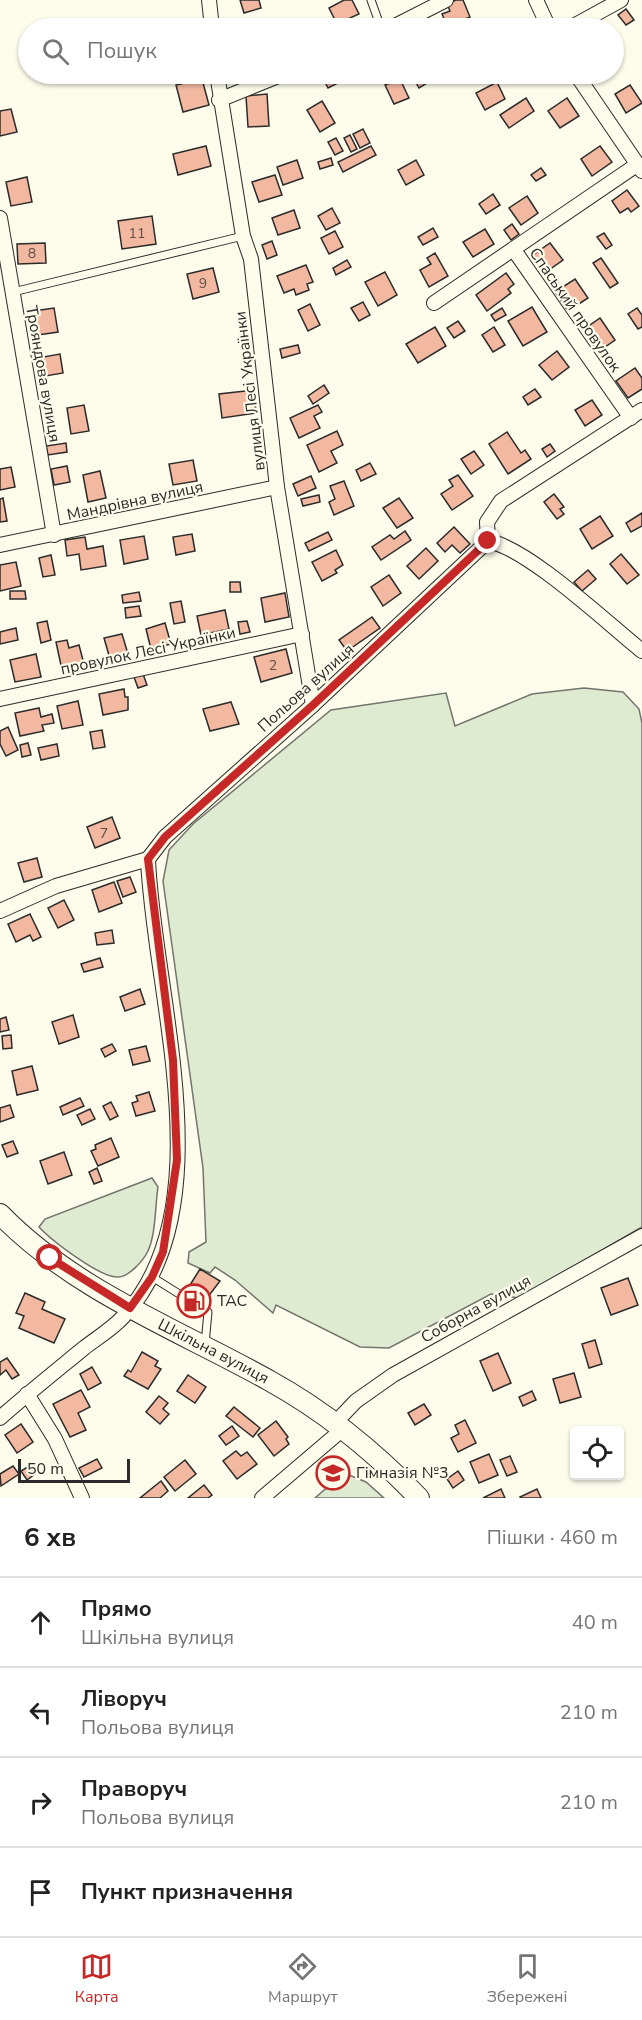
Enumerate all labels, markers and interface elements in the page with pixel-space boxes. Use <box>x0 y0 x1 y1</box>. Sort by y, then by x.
search box <box>18 18 624 84</box>
icon: search <box>39 35 72 68</box>
text: Пошук <box>87 36 157 66</box>
house number: 11 <box>129 224 145 243</box>
street label: Спаський провулок <box>524 243 627 377</box>
house number: 8 <box>28 244 36 263</box>
house number: 9 <box>199 274 207 293</box>
street label: Трояндова вулиця <box>20 304 66 444</box>
street label: вулиця Лесі Українки <box>229 310 271 472</box>
street label: Мандрівна вулиця <box>65 476 205 526</box>
route end <box>474 527 500 553</box>
street label: провулок Лесі Українки <box>58 622 238 680</box>
street label: Польова вулиця <box>253 639 359 737</box>
house number: 2 <box>269 656 277 675</box>
house number: 7 <box>100 824 108 843</box>
route start <box>36 1244 62 1270</box>
street label: Соборна вулиця <box>417 1270 535 1348</box>
fuel station icon: ТАС <box>176 1283 212 1319</box>
place label: ТАС <box>217 1290 248 1312</box>
street label: Шкільна вулиця <box>154 1314 273 1389</box>
map controls <box>570 1426 624 1480</box>
button: locate <box>570 1426 624 1480</box>
school or university icon: Гімназія №3 <box>315 1455 351 1491</box>
scale bar <box>18 1456 130 1484</box>
text: 50 m <box>27 1458 64 1480</box>
place label: Гімназія №3 <box>356 1462 449 1484</box>
text: 6 хв <box>24 1520 76 1555</box>
text: Пішки · 460 m <box>487 1524 618 1551</box>
text: Прямо <box>81 1594 152 1624</box>
icon: ahead <box>24 1606 57 1639</box>
text: 40 m <box>572 1609 618 1636</box>
text: Шкільна вулиця <box>81 1624 234 1651</box>
text: Ліворуч <box>81 1684 167 1714</box>
icon: left <box>24 1696 57 1729</box>
text: 210 m <box>560 1699 618 1726</box>
text: Польова вулиця <box>81 1714 234 1741</box>
text: Праворуч <box>81 1774 187 1804</box>
icon: right <box>24 1786 57 1819</box>
text: 210 m <box>560 1789 618 1816</box>
text: Польова вулиця <box>81 1804 234 1831</box>
icon: arrive <box>24 1876 57 1909</box>
text: Пункт призначення <box>81 1877 293 1907</box>
tab: Карта <box>75 1950 119 2008</box>
tab: Маршрут <box>268 1950 338 2008</box>
tab: Збережені <box>487 1950 567 2008</box>

